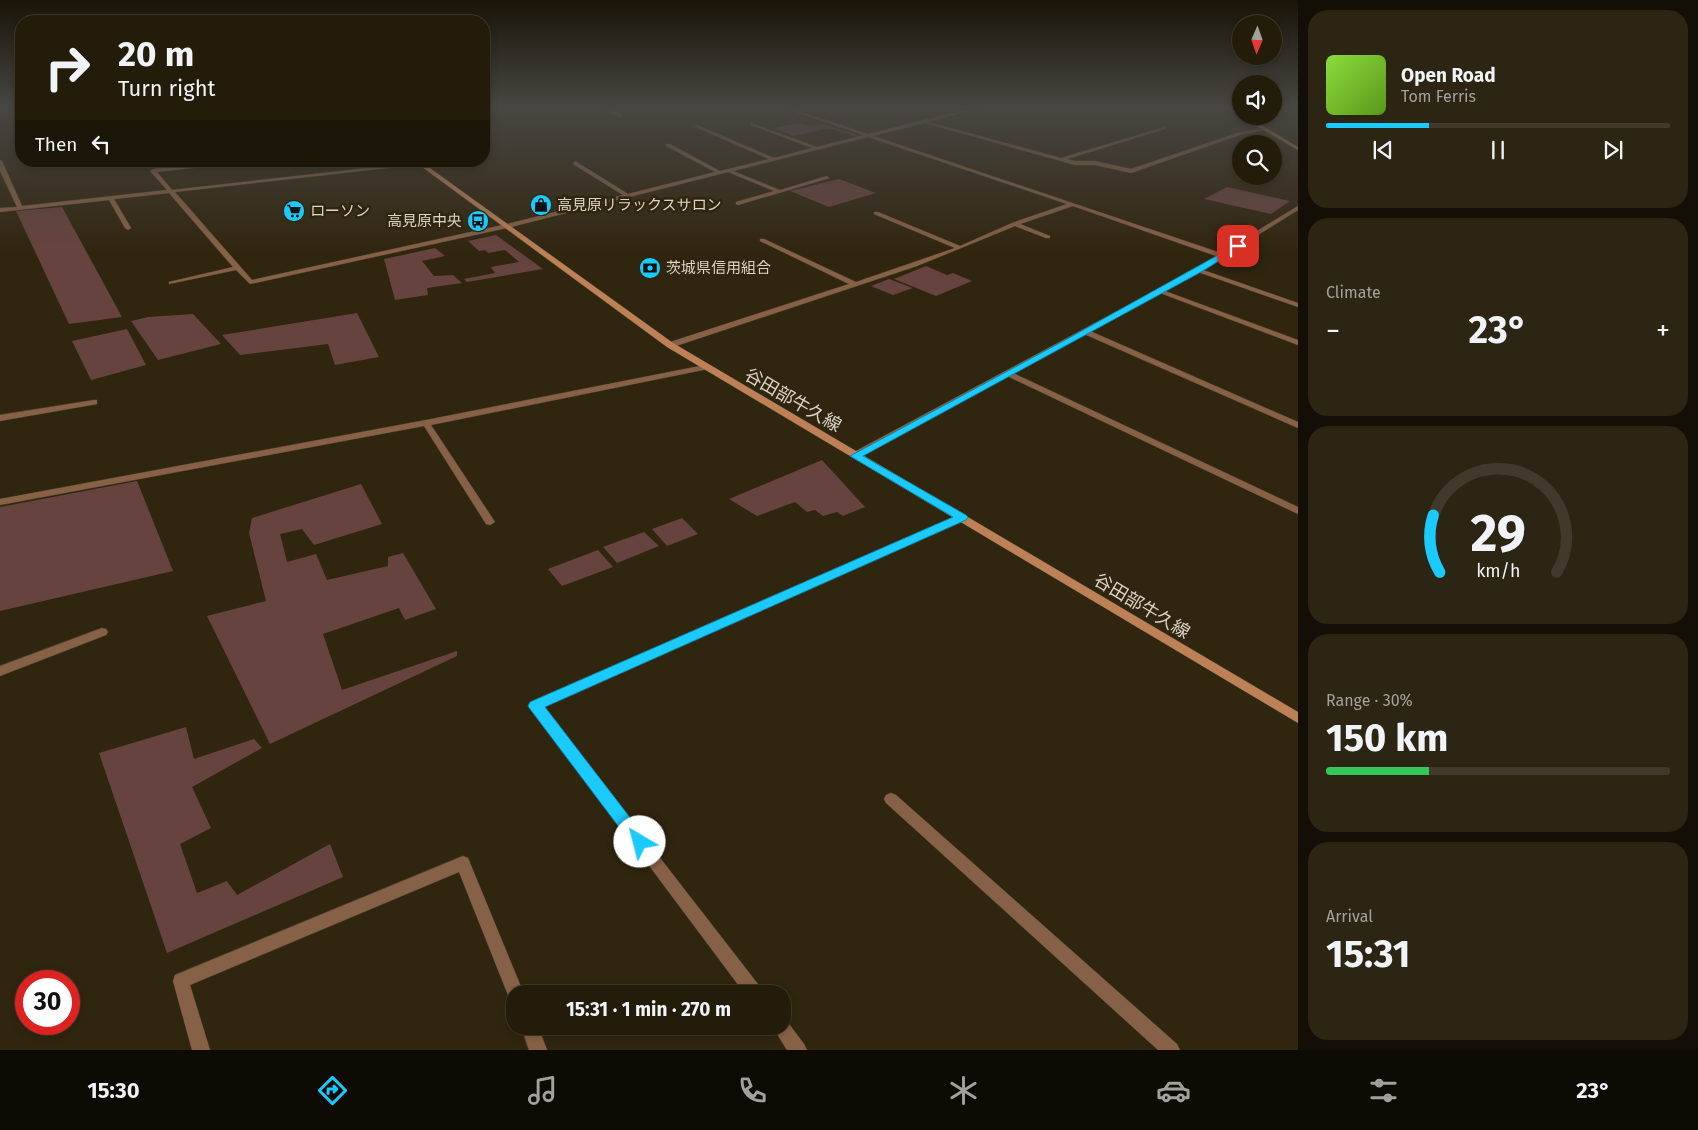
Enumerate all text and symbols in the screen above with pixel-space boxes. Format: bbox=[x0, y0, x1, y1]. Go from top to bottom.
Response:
north arrow bbox=[1232, 15, 1282, 65]
map controls bbox=[1232, 15, 1282, 185]
text: 20 m bbox=[118, 33, 194, 75]
icon: right bbox=[35, 35, 100, 100]
text: Open Road bbox=[1401, 64, 1496, 87]
text: Turn right bbox=[118, 75, 215, 102]
button: sound bbox=[1232, 75, 1282, 125]
text: Tom Ferris bbox=[1401, 87, 1476, 106]
icon: left bbox=[87, 130, 115, 158]
text: Then bbox=[35, 133, 77, 156]
button: search bbox=[1232, 135, 1282, 185]
icon: previous bbox=[1369, 136, 1397, 164]
icon: pause bbox=[1484, 136, 1512, 164]
icon: next bbox=[1599, 136, 1627, 164]
shop icon: 高見原リラックスサロン bbox=[529, 193, 553, 217]
place label: 高見原リラックスサロン bbox=[557, 196, 722, 214]
supermarket icon: ローソン bbox=[282, 199, 306, 223]
place label: ローソン bbox=[310, 202, 370, 220]
bus stop icon: 高見原中央 bbox=[466, 209, 490, 233]
place label: 高見原中央 bbox=[387, 212, 462, 230]
pin bbox=[1217, 225, 1259, 267]
icon: arrive bbox=[1224, 232, 1252, 260]
bank icon: 茨城県信用組合 bbox=[638, 256, 662, 280]
place label: 茨城県信用組合 bbox=[666, 259, 771, 277]
text: Climate bbox=[1326, 283, 1381, 302]
text: 23° bbox=[1469, 307, 1528, 353]
text: − bbox=[1326, 314, 1340, 347]
text: + bbox=[1656, 314, 1670, 347]
street label: 谷田部牛久線 bbox=[741, 363, 845, 437]
text: 29 bbox=[1470, 502, 1526, 565]
text: km/h bbox=[1476, 560, 1520, 582]
street label: 谷田部牛久線 bbox=[1090, 569, 1194, 643]
text: Range · 30% bbox=[1326, 691, 1413, 710]
text: 150 km bbox=[1326, 715, 1448, 761]
position arrow bbox=[613, 815, 665, 867]
text: Arrival bbox=[1326, 907, 1373, 926]
text: 15:31 bbox=[1326, 931, 1410, 977]
speed limit sign: 30 bbox=[15, 970, 80, 1035]
text: 15:31 · 1 min · 270 m bbox=[566, 998, 731, 1021]
icon: directions bbox=[315, 1073, 350, 1108]
icon: music bbox=[525, 1073, 560, 1108]
icon: phone bbox=[735, 1073, 770, 1108]
icon: climate bbox=[946, 1073, 981, 1108]
icon: car bbox=[1156, 1073, 1191, 1108]
icon: filters bbox=[1366, 1073, 1401, 1108]
text: 15:30 bbox=[88, 1077, 140, 1104]
text: 23° bbox=[1576, 1077, 1610, 1104]

